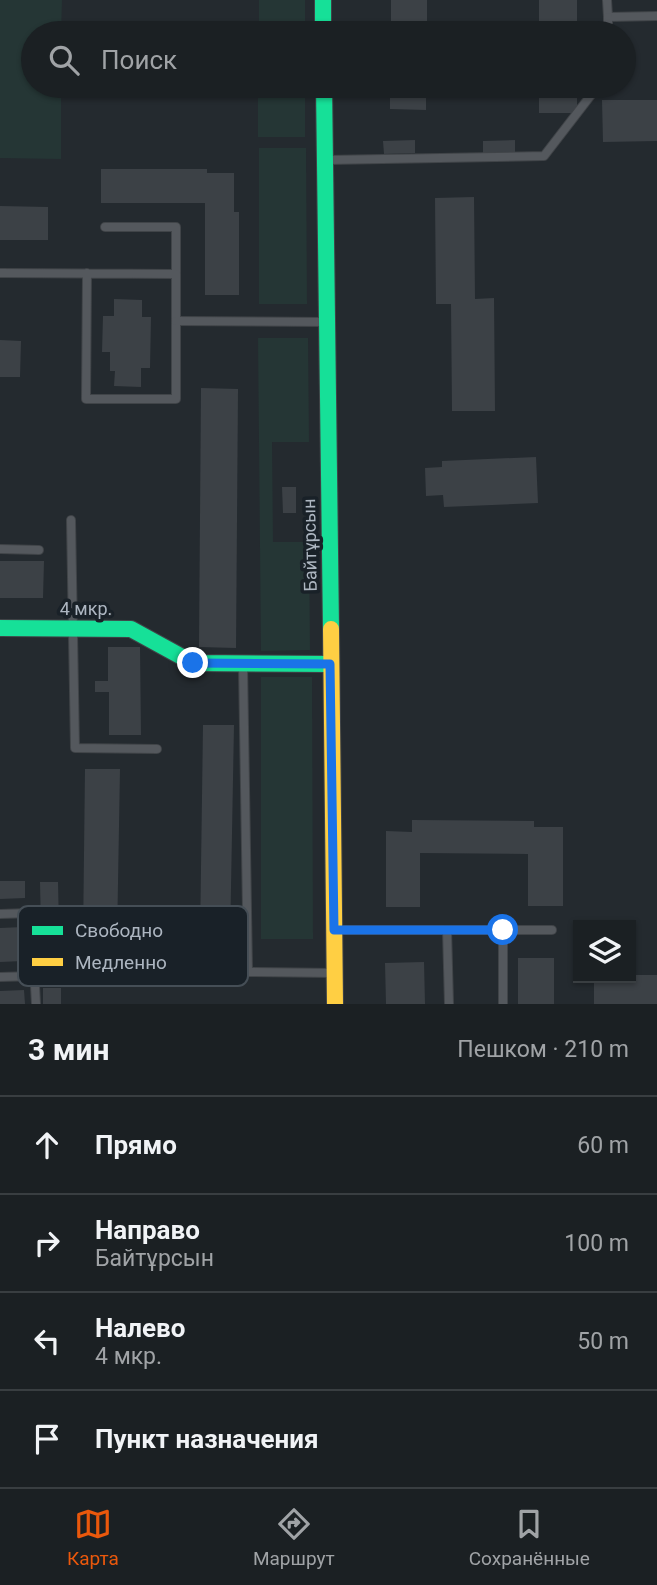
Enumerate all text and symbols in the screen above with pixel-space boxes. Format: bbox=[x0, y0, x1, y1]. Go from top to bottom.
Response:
search box bbox=[21, 21, 636, 98]
icon: search bbox=[45, 41, 83, 79]
text: Поиск bbox=[101, 45, 177, 75]
street label: Байтұрсын bbox=[298, 498, 321, 592]
street label: 4 мкр. bbox=[60, 598, 112, 619]
route end bbox=[177, 647, 208, 678]
legend bbox=[18, 906, 248, 986]
route start bbox=[487, 914, 518, 945]
text: Свободно bbox=[75, 919, 163, 942]
map controls bbox=[573, 920, 636, 983]
button: layers bbox=[573, 920, 636, 983]
text: Медленно bbox=[75, 951, 167, 974]
text: 3 мин bbox=[28, 1032, 109, 1067]
text: Пешком · 210 m bbox=[457, 1036, 629, 1063]
icon: ahead bbox=[28, 1126, 66, 1164]
text: Прямо bbox=[95, 1130, 177, 1160]
text: 60 m bbox=[577, 1132, 629, 1159]
text: Направо bbox=[95, 1215, 200, 1245]
icon: right bbox=[28, 1224, 66, 1262]
text: 100 m bbox=[564, 1230, 629, 1257]
text: Байтұрсын bbox=[95, 1245, 214, 1272]
text: Налево bbox=[95, 1313, 185, 1343]
icon: left bbox=[28, 1322, 66, 1360]
text: 50 m bbox=[577, 1328, 629, 1355]
text: 4 мкр. bbox=[95, 1343, 162, 1370]
icon: arrive bbox=[28, 1420, 66, 1458]
text: Пункт назначения bbox=[95, 1424, 319, 1454]
tab: Карта bbox=[67, 1505, 119, 1570]
tab: Маршрут bbox=[253, 1505, 335, 1570]
tab: Сохранённые bbox=[469, 1505, 590, 1570]

